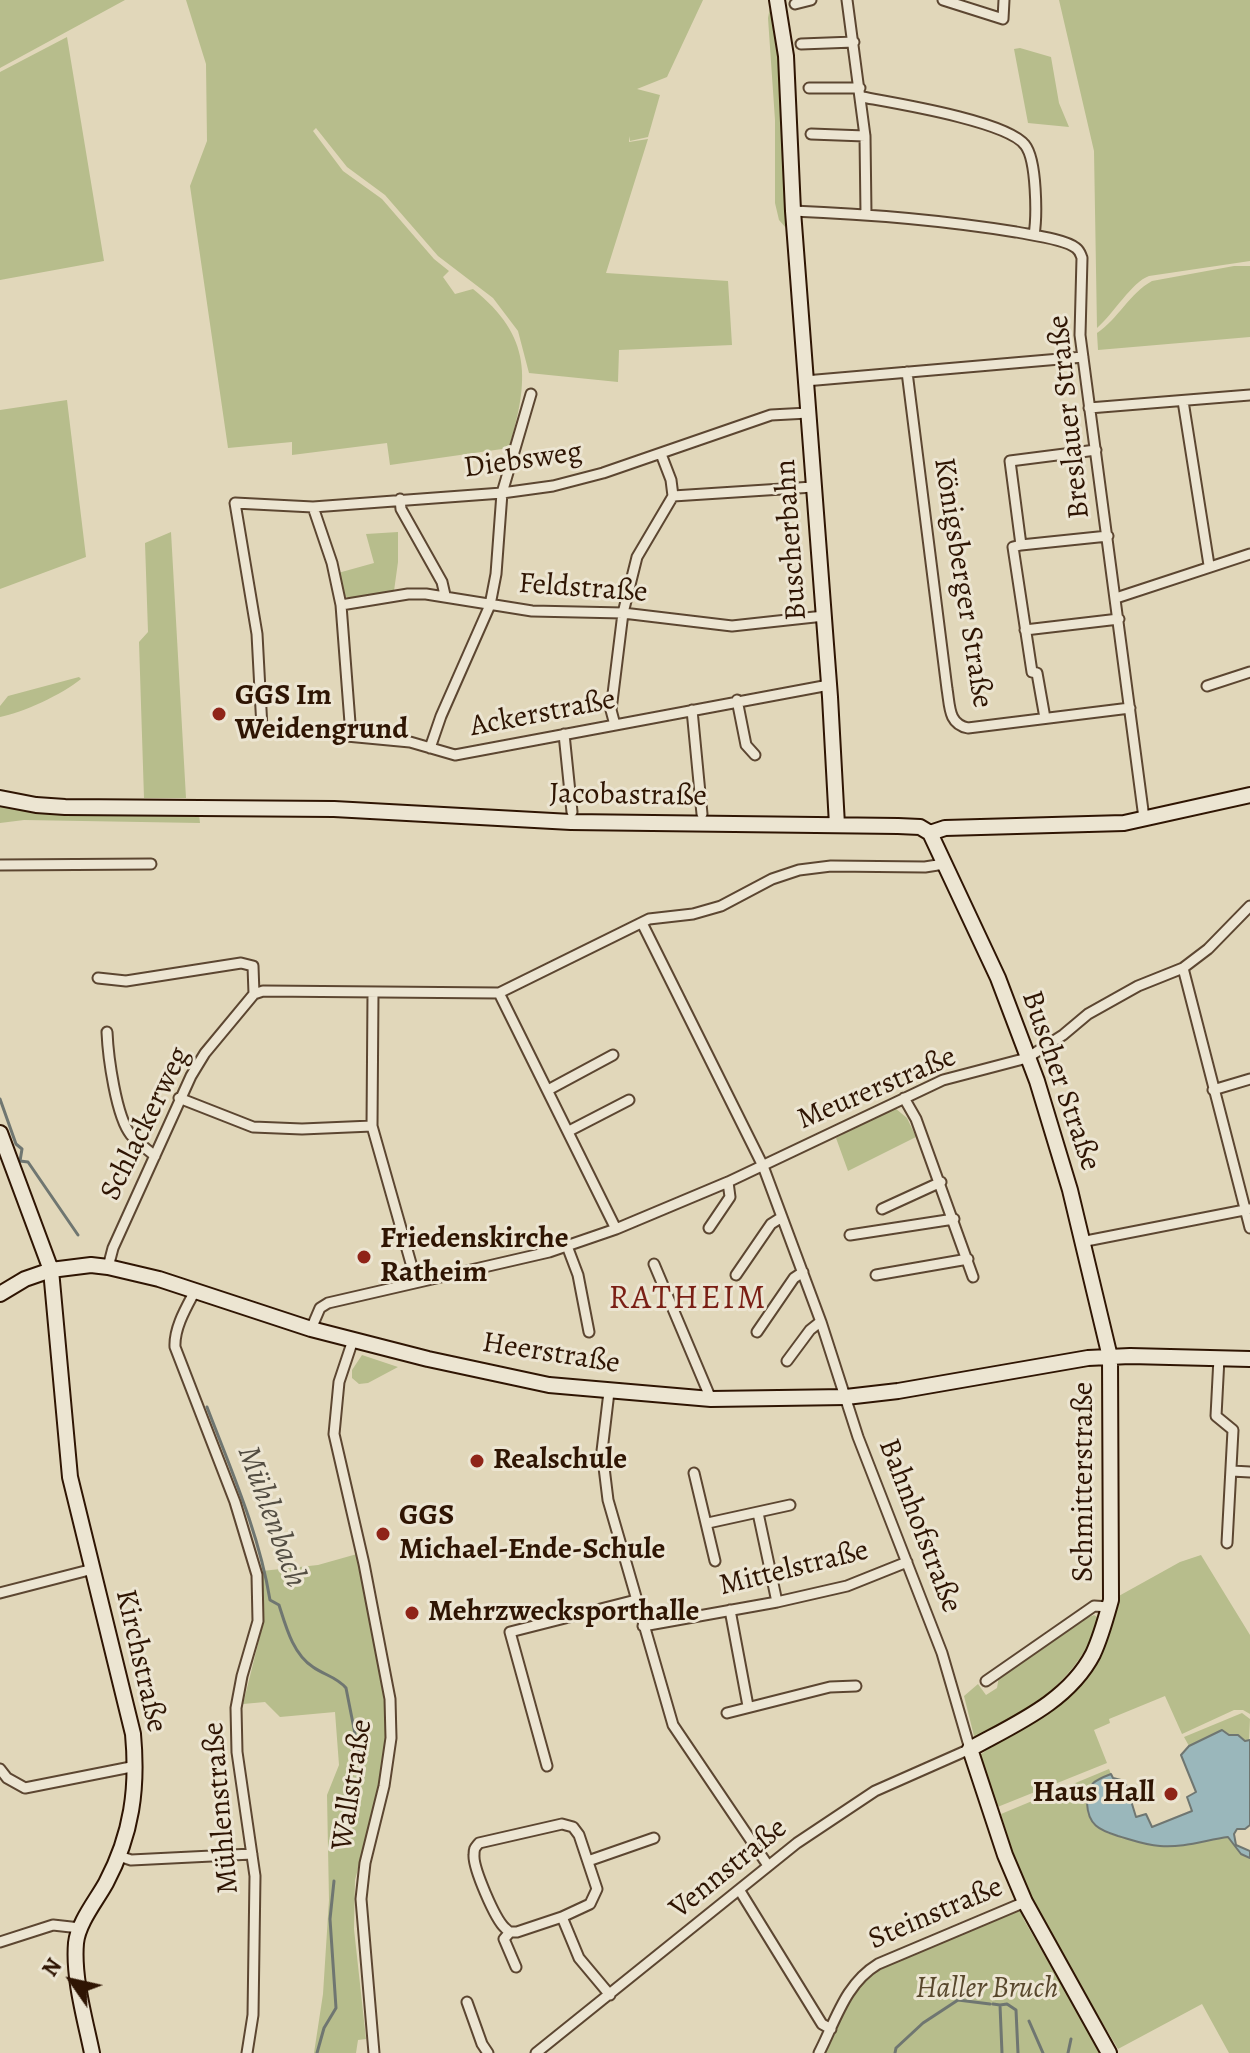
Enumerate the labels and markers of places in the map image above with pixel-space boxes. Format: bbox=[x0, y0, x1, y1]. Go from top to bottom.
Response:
place label: GGS Im Weidengrund bbox=[235, 679, 408, 750]
marker: GGS Im Weidengrund bbox=[210, 705, 228, 723]
place label: Friedenskirche Ratheim bbox=[380, 1222, 569, 1292]
marker: Friedenskirche Ratheim bbox=[355, 1248, 373, 1266]
place label: Realschule bbox=[493, 1443, 627, 1479]
marker: Realschule bbox=[468, 1452, 486, 1470]
place label: GGS Michael-Ende-Schule bbox=[399, 1499, 665, 1570]
marker: GGS Michael-Ende-Schule bbox=[374, 1525, 392, 1543]
place label: Mehrzwecksporthalle bbox=[428, 1595, 699, 1631]
marker: Mehrzwecksporthalle bbox=[403, 1604, 421, 1622]
place label: Haus Hall bbox=[1033, 1776, 1155, 1812]
marker: Haus Hall bbox=[1162, 1785, 1180, 1803]

